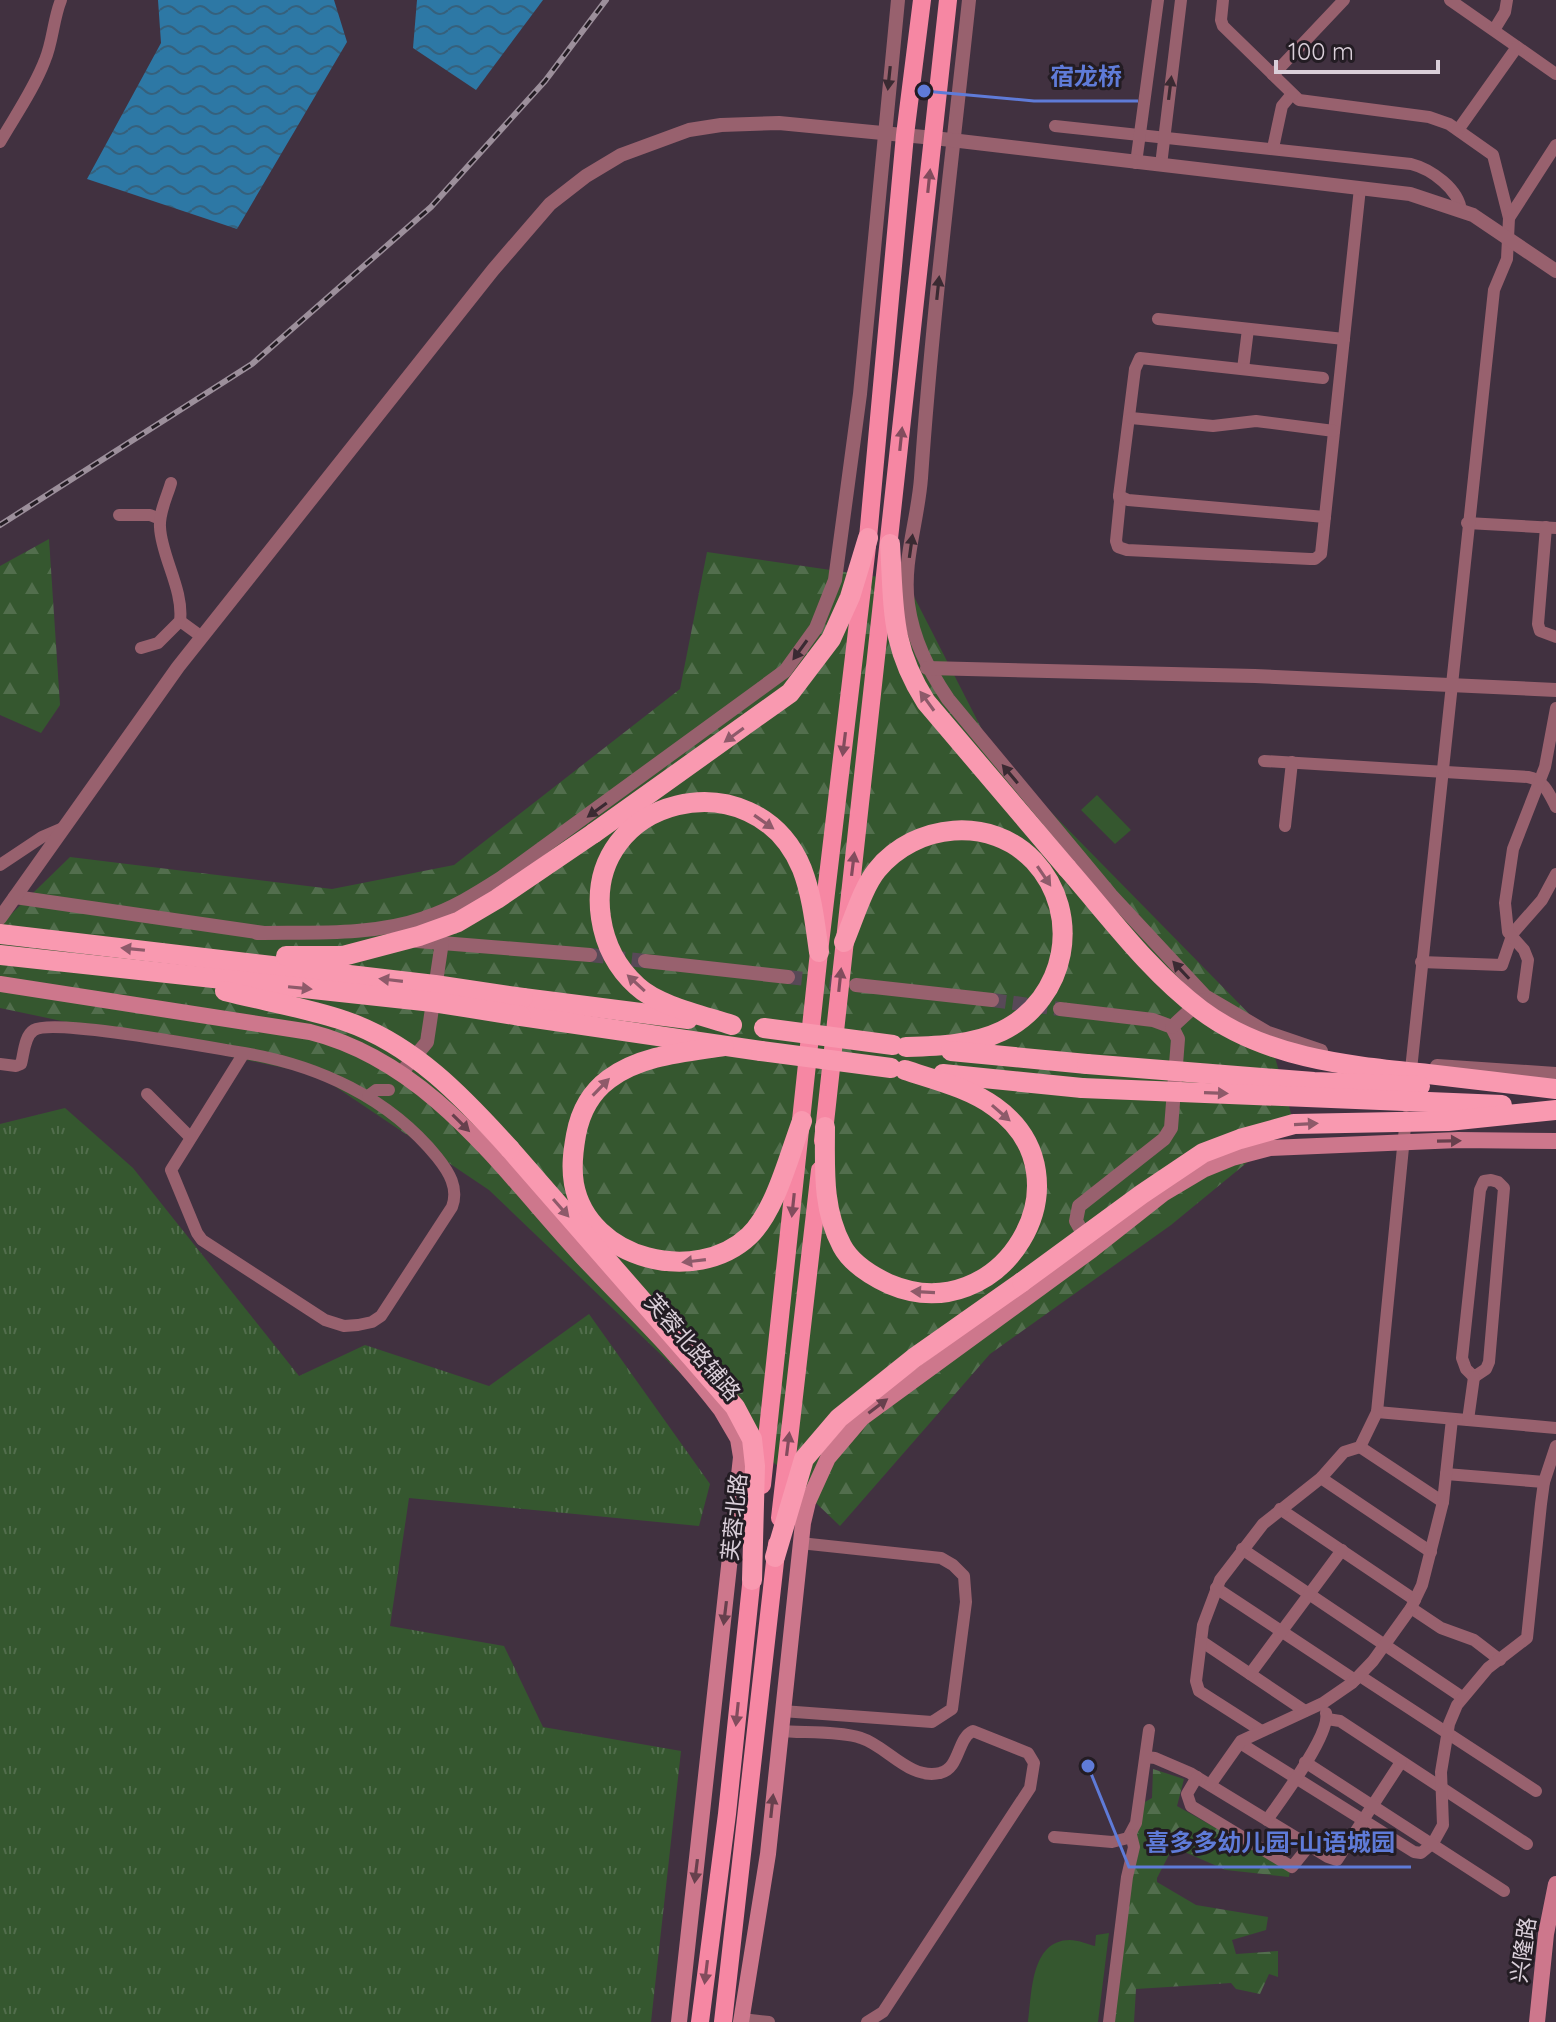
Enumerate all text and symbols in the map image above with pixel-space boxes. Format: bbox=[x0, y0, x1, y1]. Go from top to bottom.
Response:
scale bar bbox=[1276, 24, 1438, 74]
text: 100 m bbox=[1288, 36, 1354, 66]
callout: 宿龙桥 bbox=[1034, 53, 1138, 101]
text: 宿龙桥 bbox=[1050, 61, 1122, 91]
one-way arrow bbox=[882, 65, 895, 90]
one-way arrow bbox=[1164, 75, 1177, 100]
one-way arrow bbox=[923, 168, 936, 193]
one-way arrow bbox=[932, 275, 945, 300]
one-way arrow bbox=[895, 426, 908, 451]
one-way arrow bbox=[905, 533, 918, 558]
one-way arrow bbox=[793, 639, 809, 660]
one-way arrow bbox=[919, 691, 935, 711]
one-way arrow bbox=[723, 727, 744, 742]
one-way arrow bbox=[837, 732, 850, 757]
one-way arrow bbox=[1002, 764, 1019, 784]
one-way arrow bbox=[586, 801, 607, 817]
one-way arrow bbox=[753, 814, 774, 829]
one-way arrow bbox=[846, 851, 859, 876]
one-way arrow bbox=[1036, 865, 1051, 886]
one-way arrow bbox=[120, 942, 145, 955]
one-way arrow bbox=[1172, 960, 1190, 979]
one-way arrow bbox=[834, 967, 847, 992]
one-way arrow bbox=[378, 973, 403, 986]
one-way arrow bbox=[626, 974, 646, 992]
one-way arrow bbox=[288, 982, 313, 995]
one-way arrow bbox=[591, 1078, 609, 1097]
one-way arrow bbox=[1204, 1087, 1229, 1100]
one-way arrow bbox=[991, 1104, 1011, 1121]
one-way arrow bbox=[451, 1113, 470, 1132]
one-way arrow bbox=[1294, 1117, 1319, 1130]
one-way arrow bbox=[1437, 1134, 1462, 1147]
one-way arrow bbox=[786, 1193, 799, 1218]
one-way arrow bbox=[552, 1197, 569, 1217]
one-way arrow bbox=[681, 1255, 706, 1268]
one-way arrow bbox=[910, 1285, 935, 1298]
street label: 芙蓉北路辅路 bbox=[639, 1288, 747, 1406]
one-way arrow bbox=[868, 1398, 888, 1414]
one-way arrow bbox=[782, 1431, 795, 1456]
street label: 芙蓉北路 bbox=[715, 1472, 753, 1562]
one-way arrow bbox=[719, 1601, 732, 1626]
one-way arrow bbox=[731, 1702, 744, 1727]
one-way arrow bbox=[766, 1793, 779, 1818]
callout: 喜多多幼儿园-山语城园 bbox=[1129, 1819, 1411, 1867]
text: 喜多多幼儿园-山语城园 bbox=[1145, 1827, 1395, 1857]
one-way arrow bbox=[689, 1859, 702, 1884]
street label: 兴隆路 bbox=[1505, 1915, 1541, 1985]
one-way arrow bbox=[699, 1960, 712, 1985]

